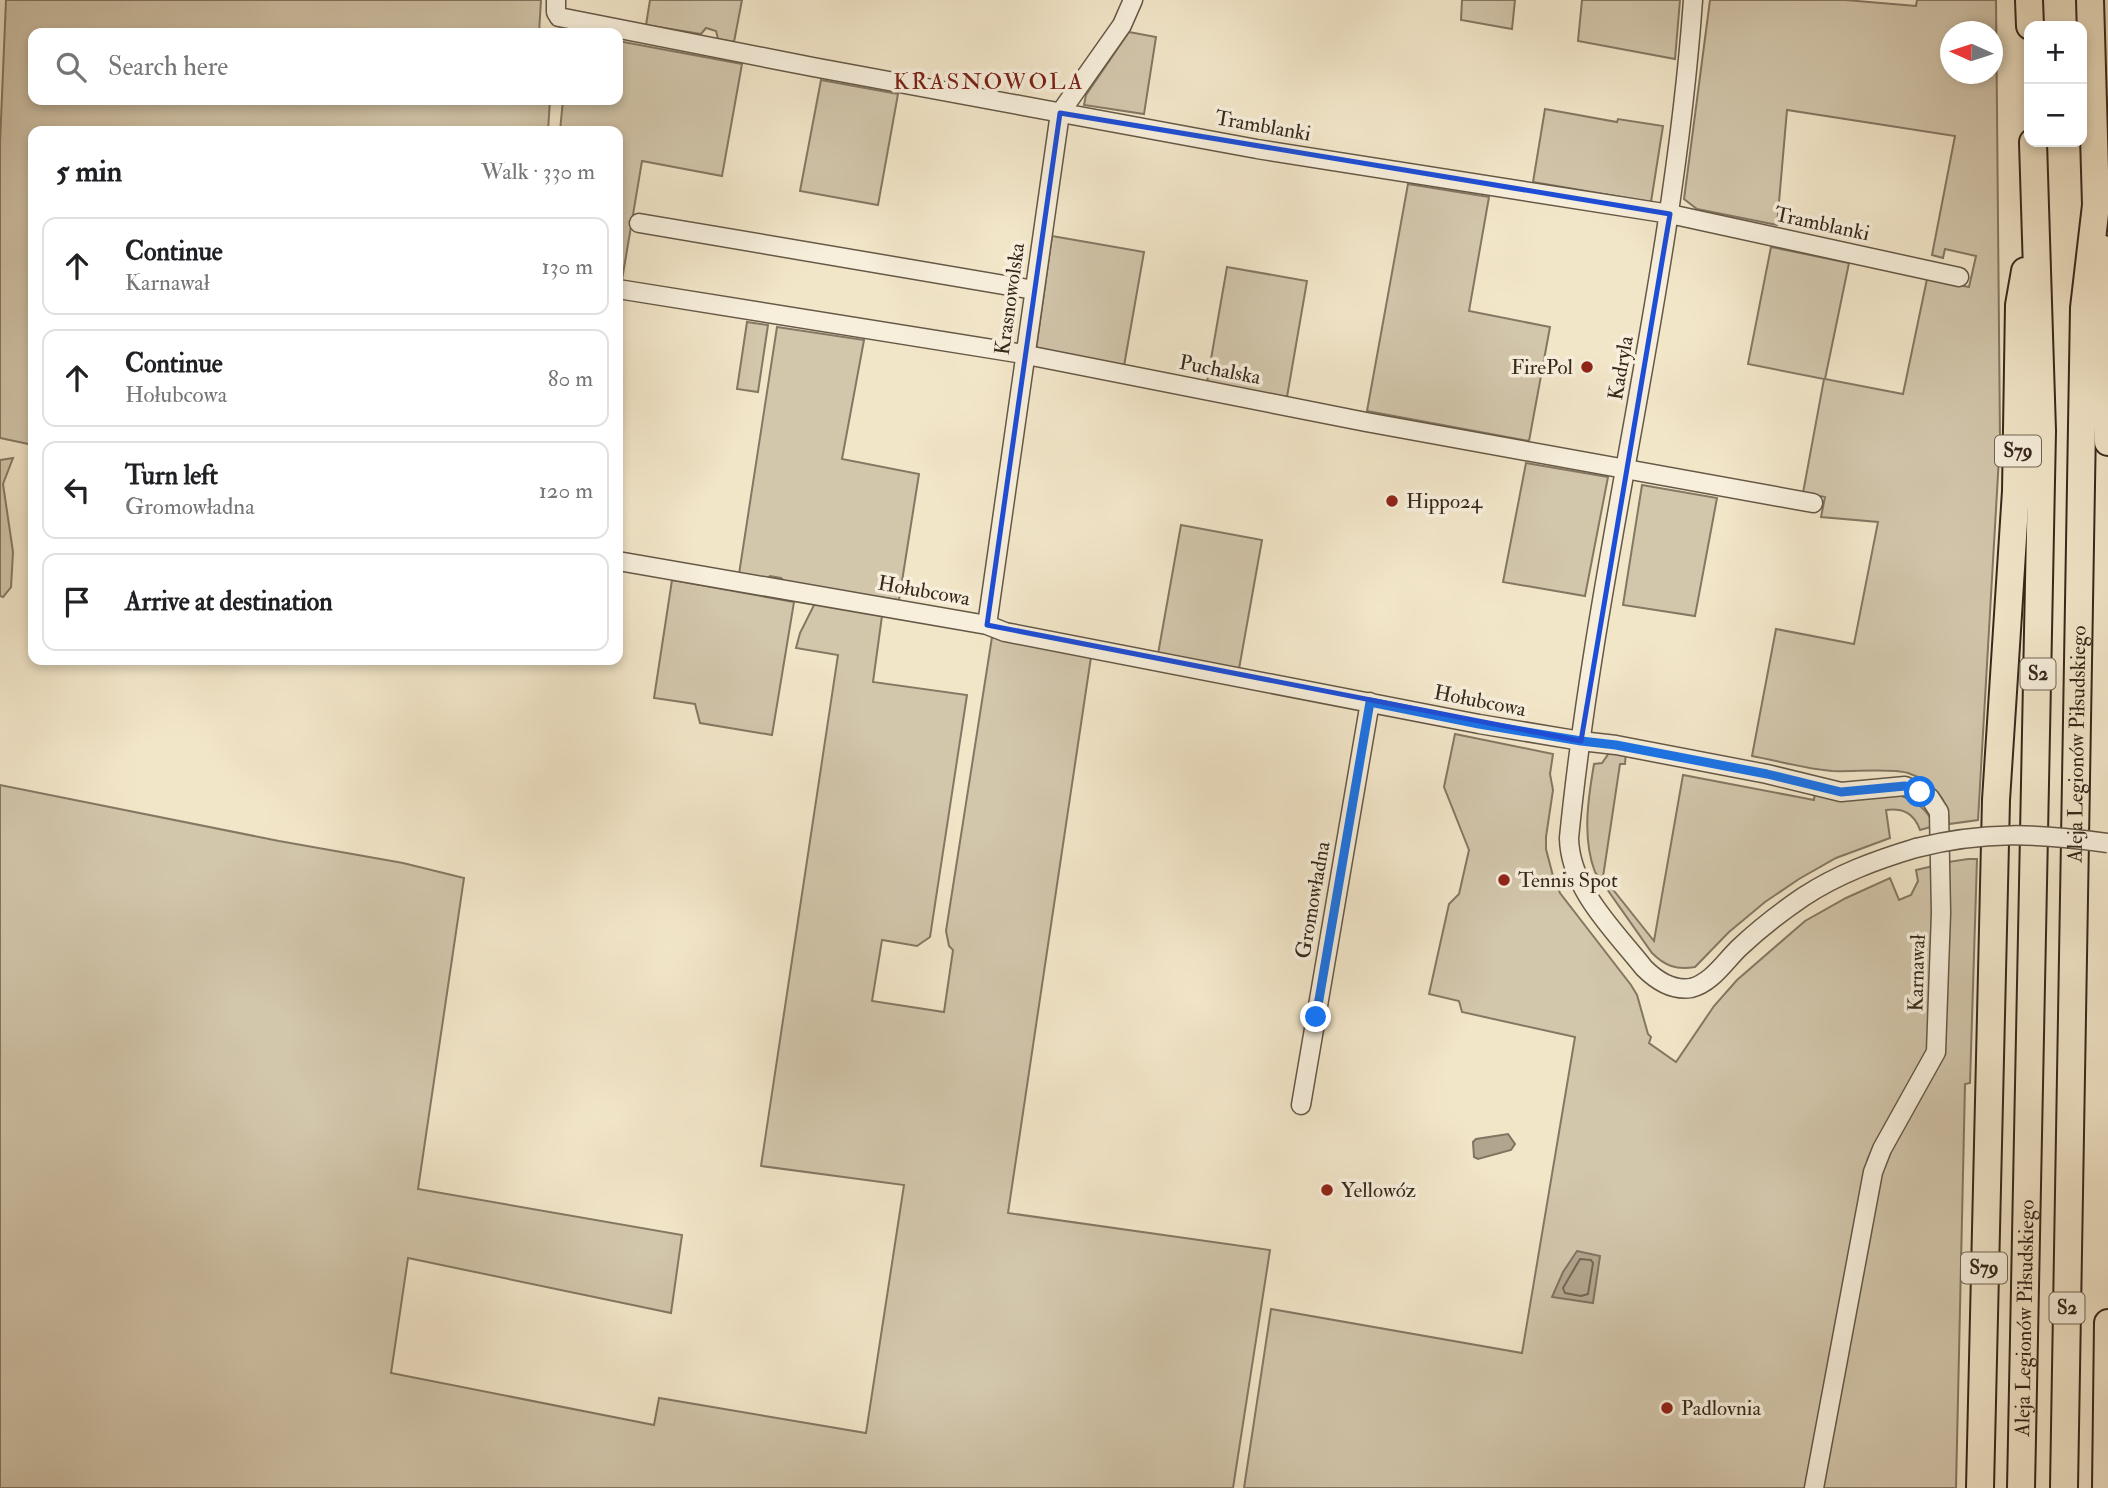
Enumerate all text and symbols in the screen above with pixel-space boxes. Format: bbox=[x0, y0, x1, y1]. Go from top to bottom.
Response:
north arrow bbox=[1940, 21, 2003, 84]
map controls bbox=[2024, 21, 2087, 147]
button: + bbox=[2024, 21, 2087, 84]
search box bbox=[28, 28, 623, 105]
icon: search bbox=[52, 48, 90, 86]
text: Search here bbox=[108, 51, 228, 83]
district label: KRASNOWOLA bbox=[893, 67, 1085, 96]
button: − bbox=[2024, 84, 2087, 147]
street label: Tramblanki bbox=[1213, 104, 1313, 148]
text: 5 min bbox=[56, 153, 122, 190]
text: Walk · 330 m bbox=[481, 157, 595, 186]
street label: Tramblanki bbox=[1772, 201, 1872, 247]
text: Continue bbox=[125, 236, 223, 268]
street label: Krasnowolska bbox=[989, 241, 1031, 357]
icon: ahead bbox=[58, 247, 96, 285]
text: 130 m bbox=[541, 252, 593, 281]
text: Karnawał bbox=[125, 268, 210, 297]
street label: Kadryla bbox=[1602, 333, 1640, 402]
text: Continue bbox=[125, 348, 223, 380]
street label: Puchalska bbox=[1177, 349, 1263, 391]
place label: FirePol bbox=[1511, 354, 1574, 381]
icon: ahead bbox=[58, 359, 96, 397]
marker: FirePol bbox=[1579, 359, 1595, 375]
text: 80 m bbox=[548, 364, 593, 393]
text: Hołubcowa bbox=[125, 380, 227, 409]
road number: S79 bbox=[1995, 436, 2041, 466]
text: Turn left bbox=[125, 460, 218, 492]
icon: left bbox=[58, 471, 96, 509]
text: 120 m bbox=[539, 476, 593, 505]
place label: Hippo24 bbox=[1406, 488, 1484, 515]
text: Gromowładna bbox=[125, 492, 255, 521]
marker: Hippo24 bbox=[1384, 493, 1400, 509]
street label: Hołubcowa bbox=[876, 570, 973, 612]
icon: arrive bbox=[58, 583, 96, 621]
text: Arrive at destination bbox=[125, 586, 333, 618]
street label: Aleja Legionów Piłsudskiego bbox=[2061, 625, 2092, 864]
road number: S2 bbox=[2021, 659, 2056, 690]
street label: Hołubcowa bbox=[1432, 679, 1529, 723]
route start bbox=[1904, 776, 1935, 807]
street label: Gromowładna bbox=[1289, 839, 1337, 961]
place label: Tennis Spot bbox=[1518, 867, 1618, 894]
marker: Tennis Spot bbox=[1496, 872, 1512, 888]
street label: Karnawał bbox=[1902, 933, 1932, 1012]
route end bbox=[1300, 1001, 1331, 1032]
place label: Yellowóz bbox=[1341, 1177, 1416, 1204]
marker: Yellowóz bbox=[1319, 1182, 1335, 1198]
street label: Aleja Legionów Piłsudskiego bbox=[2009, 1199, 2040, 1438]
road number: S79 bbox=[1961, 1252, 2007, 1284]
road number: S2 bbox=[2050, 1292, 2084, 1324]
place label: Padlovnia bbox=[1681, 1395, 1761, 1422]
marker: Padlovnia bbox=[1659, 1400, 1675, 1416]

